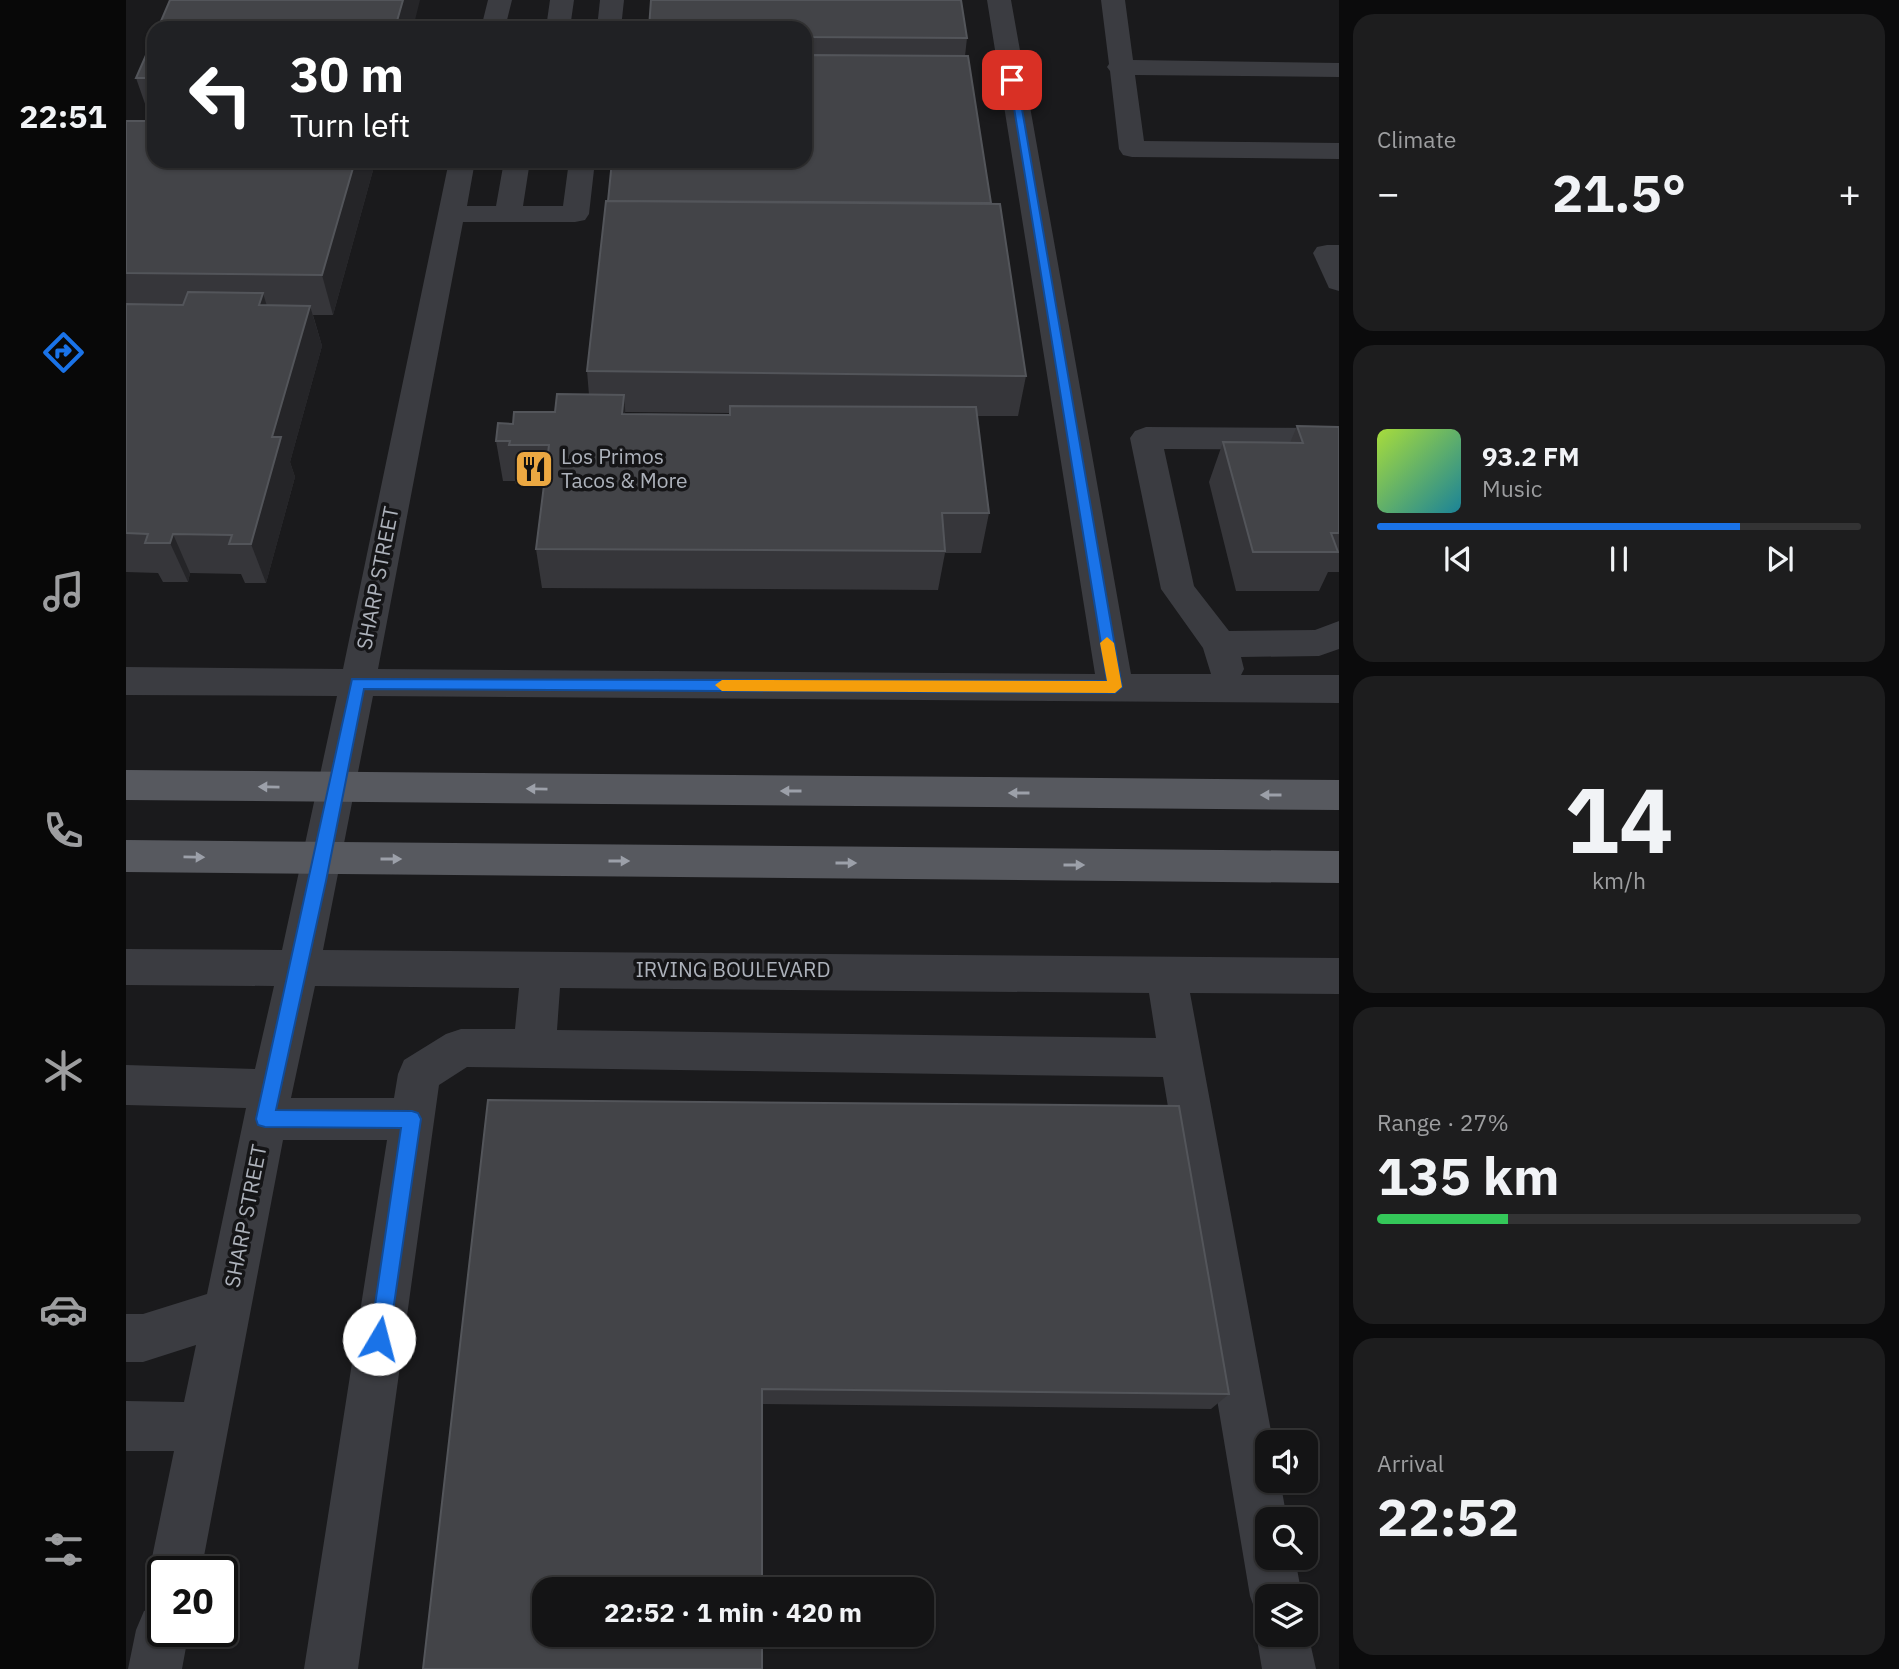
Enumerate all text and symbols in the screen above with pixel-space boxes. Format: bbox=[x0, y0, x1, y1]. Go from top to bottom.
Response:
text: 30 m bbox=[290, 42, 404, 105]
icon: left bbox=[175, 49, 266, 140]
pin bbox=[982, 50, 1042, 110]
icon: arrive bbox=[993, 61, 1031, 99]
text: 22:51 bbox=[19, 95, 107, 137]
text: Turn left bbox=[290, 104, 410, 146]
text: Climate bbox=[1377, 124, 1456, 154]
text: 21.5° bbox=[1552, 159, 1686, 226]
text: − bbox=[1377, 168, 1400, 217]
text: + bbox=[1838, 168, 1861, 217]
icon: directions bbox=[39, 328, 88, 377]
text: 93.2 FM bbox=[1482, 439, 1580, 473]
place label: Los Primos Tacos & More bbox=[561, 442, 688, 494]
restaurant icon: Los Primos Tacos & More bbox=[513, 448, 555, 490]
text: Music bbox=[1482, 473, 1542, 503]
street label: SHARP STREET bbox=[349, 504, 405, 652]
icon: previous bbox=[1439, 540, 1477, 578]
icon: pause bbox=[1600, 540, 1638, 578]
icon: next bbox=[1761, 540, 1799, 578]
icon: music bbox=[39, 567, 88, 616]
text: 14 bbox=[1564, 760, 1674, 878]
one-way arrow bbox=[258, 781, 280, 792]
one-way arrow bbox=[525, 783, 547, 795]
one-way arrow bbox=[780, 785, 802, 797]
one-way arrow bbox=[1008, 787, 1030, 799]
one-way arrow bbox=[1260, 789, 1282, 801]
icon: phone bbox=[39, 806, 88, 855]
one-way arrow bbox=[183, 851, 205, 863]
one-way arrow bbox=[380, 853, 402, 865]
one-way arrow bbox=[608, 855, 630, 867]
one-way arrow bbox=[835, 857, 857, 869]
one-way arrow bbox=[1063, 859, 1085, 871]
text: km/h bbox=[1592, 865, 1646, 895]
street label: IRVING BOULEVARD bbox=[635, 955, 831, 983]
icon: climate bbox=[39, 1046, 88, 1095]
text: Range · 27% bbox=[1377, 1107, 1509, 1137]
street label: SHARP STREET bbox=[217, 1142, 273, 1290]
text: 135 km bbox=[1377, 1142, 1559, 1209]
icon: car bbox=[39, 1285, 88, 1334]
position arrow bbox=[342, 1302, 416, 1376]
map controls bbox=[1255, 1430, 1318, 1647]
button: sound bbox=[1255, 1430, 1318, 1493]
text: Arrival bbox=[1377, 1448, 1444, 1478]
text: 22:52 bbox=[1377, 1483, 1519, 1550]
button: search bbox=[1255, 1507, 1318, 1570]
icon: filters bbox=[39, 1525, 88, 1574]
speed limit sign: 20 bbox=[147, 1556, 238, 1647]
button: layers bbox=[1255, 1584, 1318, 1647]
text: 22:52 · 1 min · 420 m bbox=[604, 1595, 862, 1629]

